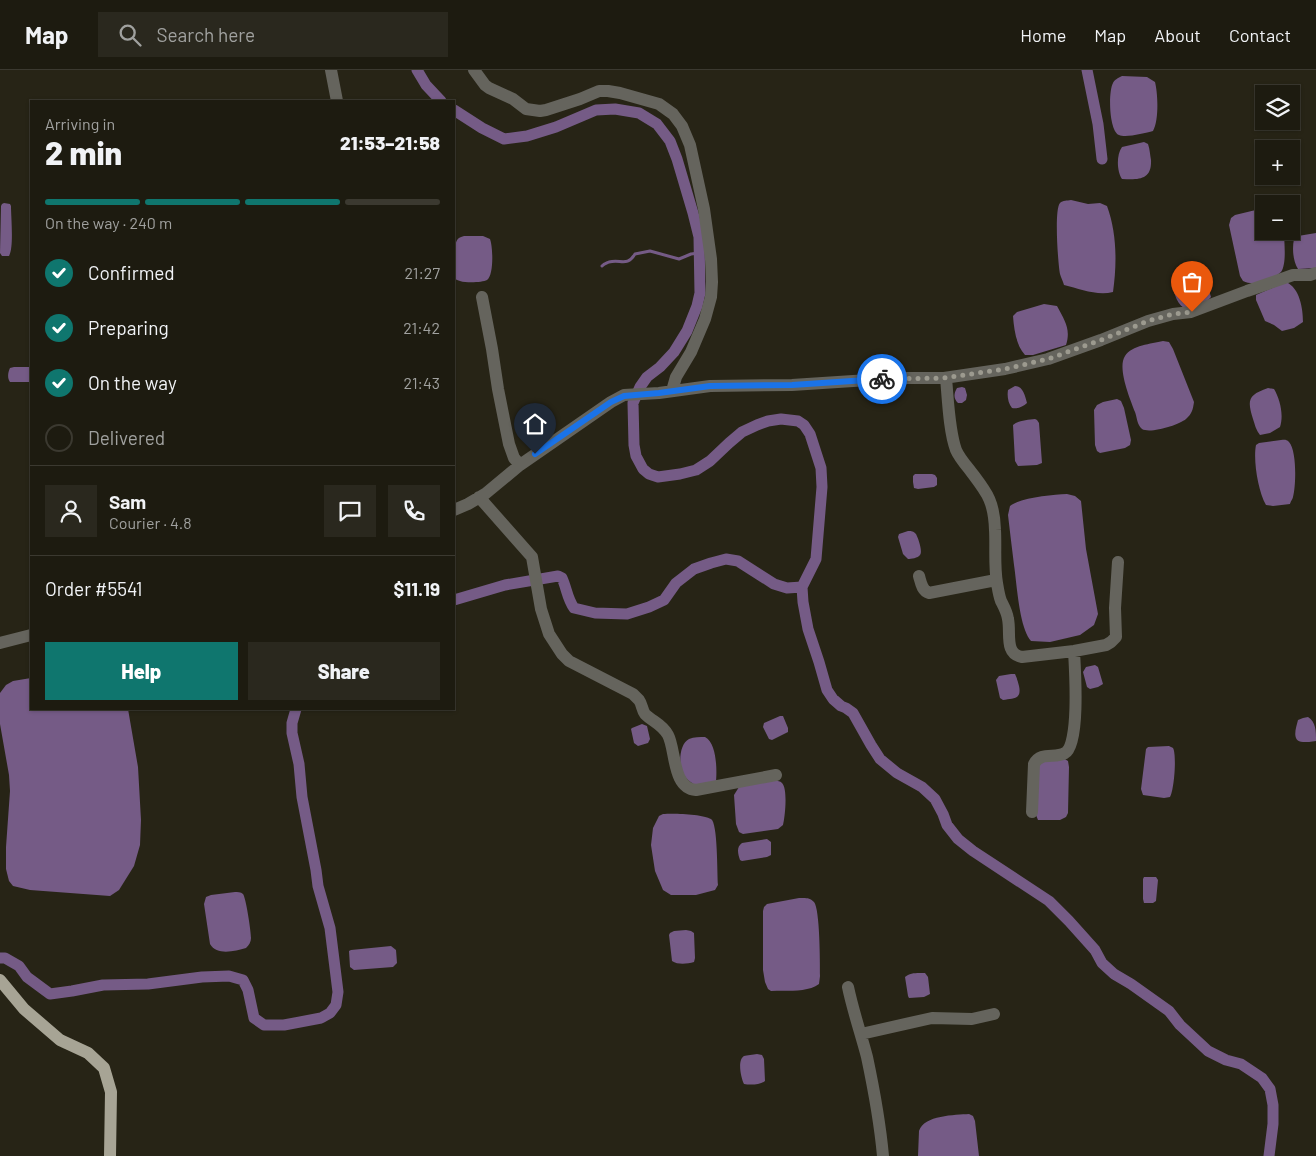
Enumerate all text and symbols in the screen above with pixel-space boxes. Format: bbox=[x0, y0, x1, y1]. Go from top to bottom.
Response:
search box bbox=[98, 12, 448, 57]
text: Map bbox=[25, 20, 68, 49]
icon: search bbox=[116, 21, 144, 49]
text: Search here bbox=[156, 23, 255, 46]
text: Home bbox=[1020, 24, 1066, 46]
text: Map bbox=[1094, 24, 1126, 46]
text: About bbox=[1154, 24, 1201, 46]
text: Contact bbox=[1229, 24, 1291, 46]
map controls bbox=[1255, 85, 1300, 240]
button: layers bbox=[1255, 85, 1300, 130]
text: Arriving in bbox=[45, 114, 115, 133]
text: 21:53–21:58 bbox=[340, 131, 440, 154]
text: 2 min bbox=[45, 133, 122, 171]
button: + bbox=[1255, 140, 1300, 185]
button: − bbox=[1255, 195, 1300, 240]
text: On the way · 240 m bbox=[45, 213, 172, 232]
icon: check bbox=[45, 259, 73, 287]
text: Confirmed bbox=[88, 261, 175, 284]
pin bbox=[1171, 261, 1213, 312]
text: 21:27 bbox=[404, 263, 440, 282]
icon: bag bbox=[1178, 268, 1206, 296]
icon: check bbox=[45, 314, 73, 342]
text: Preparing bbox=[88, 316, 169, 339]
text: 21:42 bbox=[403, 318, 440, 337]
courier bbox=[857, 354, 907, 404]
icon: bike bbox=[868, 365, 896, 393]
icon: check bbox=[45, 369, 73, 397]
text: On the way bbox=[88, 371, 177, 394]
text: 21:43 bbox=[404, 373, 440, 392]
pin bbox=[514, 403, 556, 454]
icon: home bbox=[521, 410, 549, 438]
text: Delivered bbox=[88, 426, 165, 449]
button: person bbox=[45, 485, 97, 537]
button: chat bbox=[324, 485, 376, 537]
button: phone bbox=[388, 485, 440, 537]
text: Sam bbox=[109, 490, 146, 513]
text: Courier · 4.8 bbox=[109, 513, 192, 532]
text: Order #5541 bbox=[45, 577, 142, 600]
text: $11.19 bbox=[394, 577, 440, 600]
button: Help bbox=[45, 642, 238, 700]
button: Share bbox=[248, 642, 440, 700]

